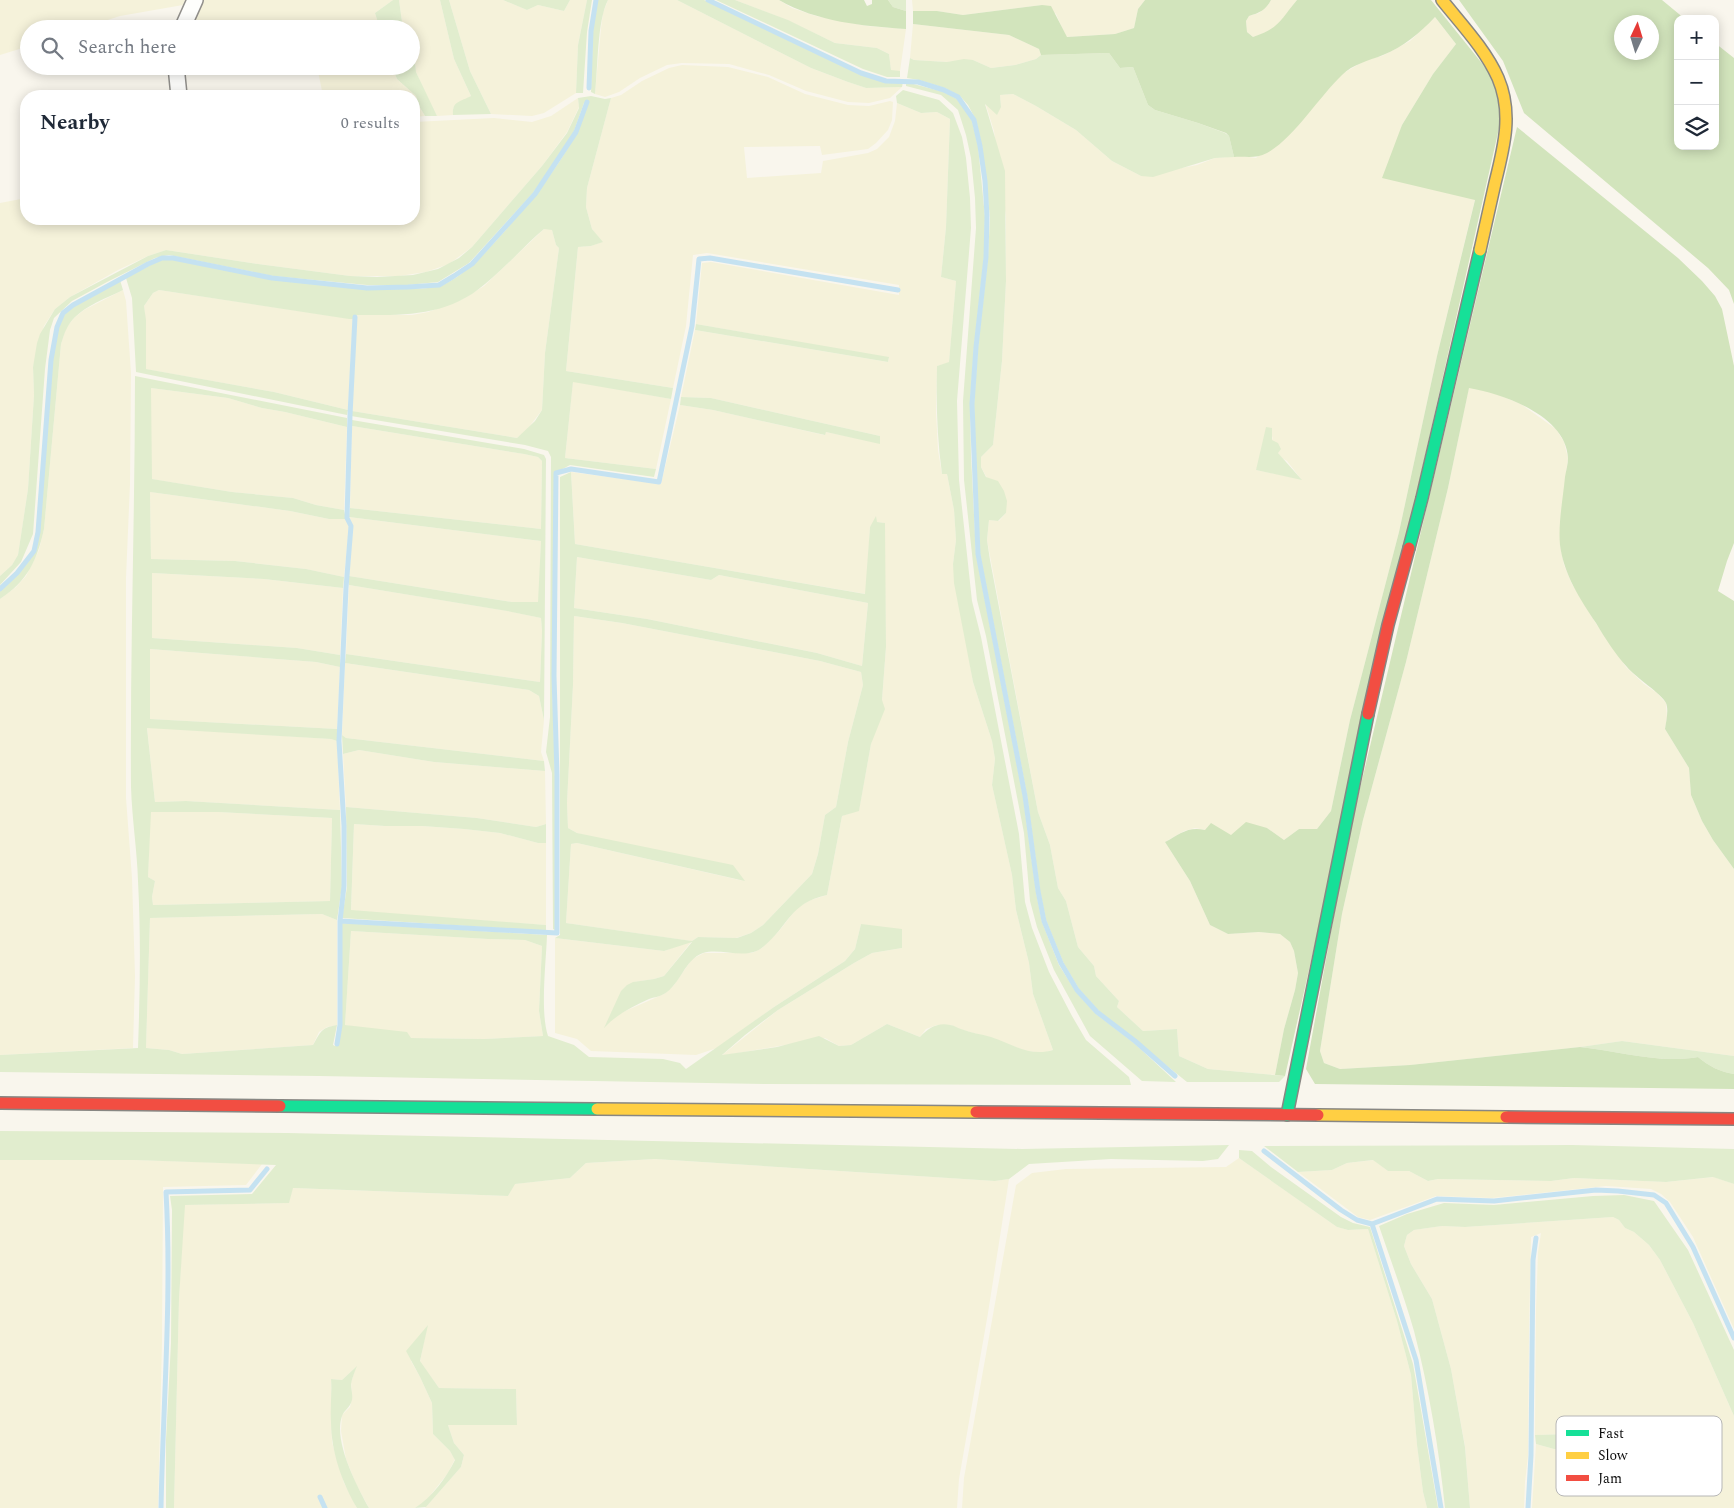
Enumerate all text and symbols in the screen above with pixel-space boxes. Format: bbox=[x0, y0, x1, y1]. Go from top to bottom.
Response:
north arrow bbox=[1614, 15, 1659, 60]
map controls bbox=[1674, 15, 1719, 150]
button: + bbox=[1674, 15, 1719, 60]
search box bbox=[20, 20, 420, 75]
text: Search here bbox=[78, 33, 177, 62]
icon: search bbox=[38, 34, 66, 62]
button: − bbox=[1674, 60, 1719, 105]
button: layers bbox=[1674, 105, 1719, 150]
text: Nearby bbox=[40, 107, 110, 139]
text: 0 results bbox=[341, 111, 400, 135]
legend bbox=[1556, 1416, 1722, 1496]
text: Fast bbox=[1598, 1423, 1624, 1444]
text: Slow bbox=[1598, 1445, 1628, 1466]
text: Jam bbox=[1598, 1468, 1622, 1489]

